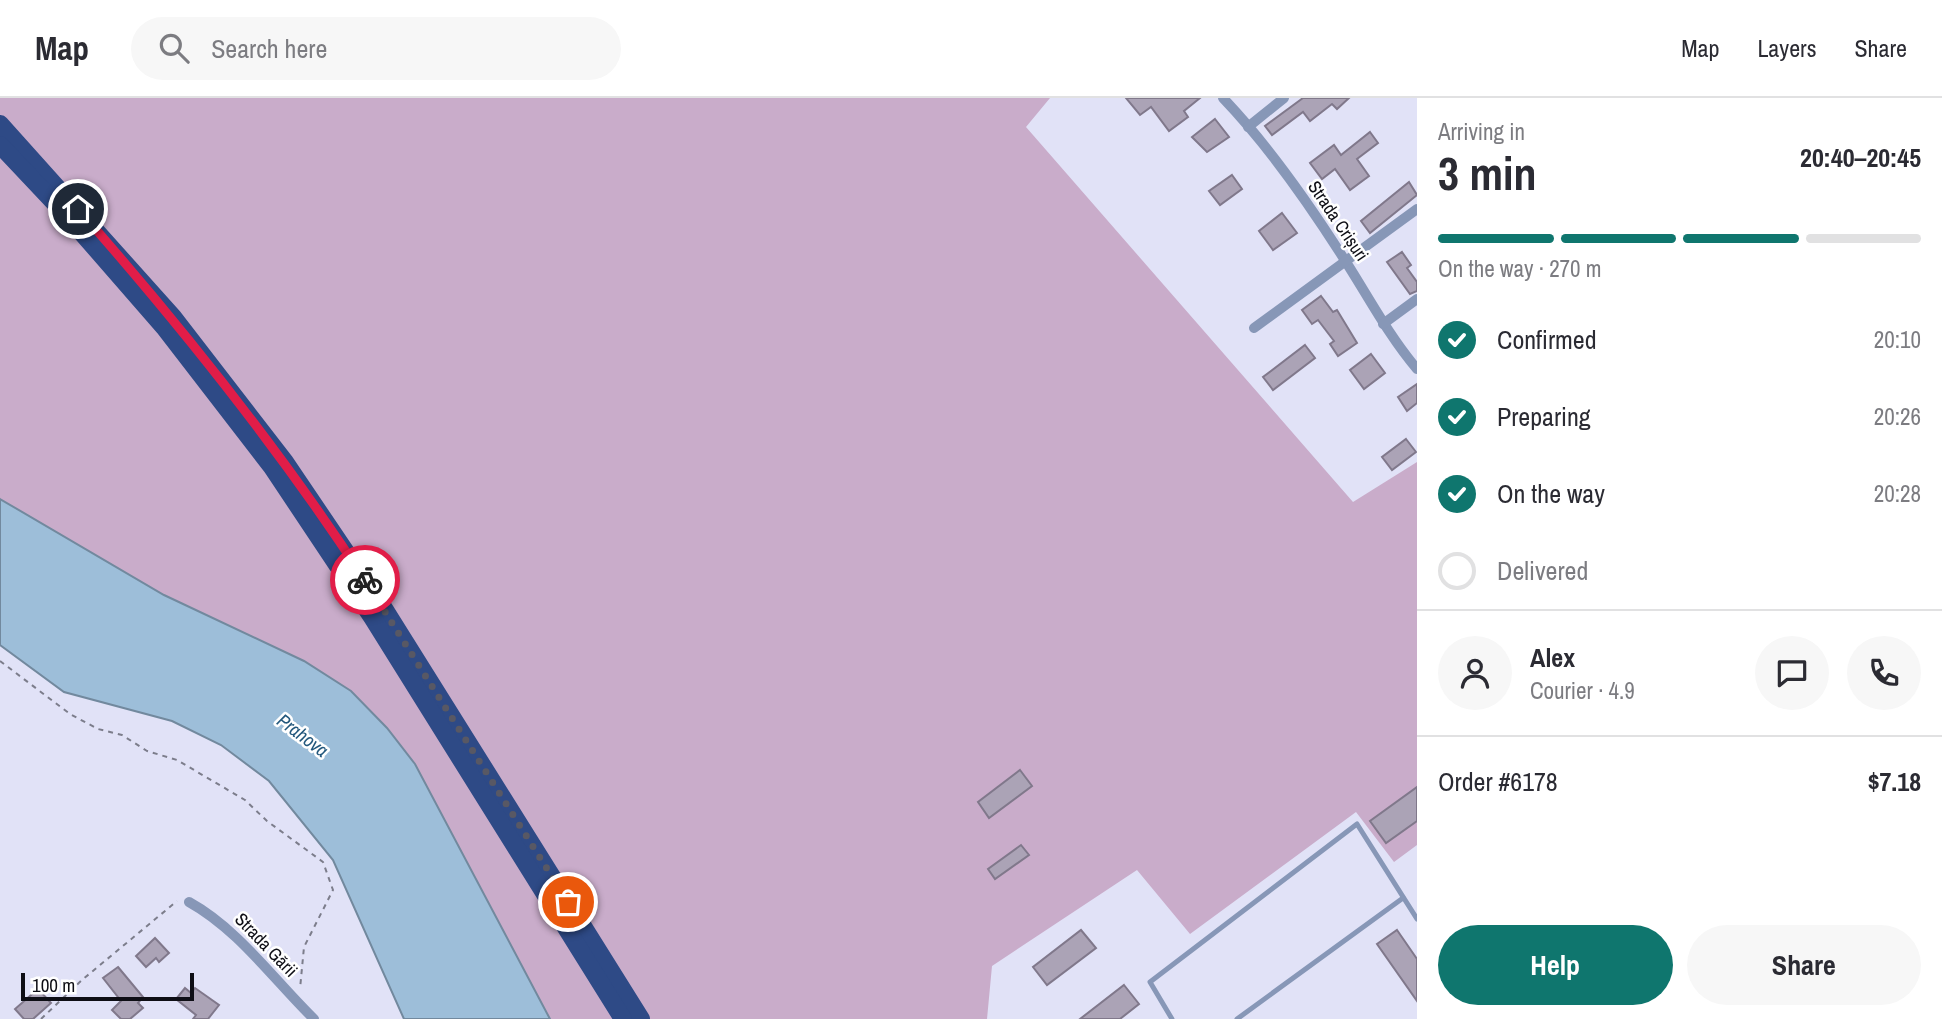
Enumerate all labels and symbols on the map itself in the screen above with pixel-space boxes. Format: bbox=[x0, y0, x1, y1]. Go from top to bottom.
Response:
street label: Strada Crișuri bbox=[1302, 176, 1374, 266]
pin bbox=[48, 179, 108, 239]
courier bbox=[330, 545, 400, 615]
water label: Prahova bbox=[272, 707, 334, 763]
pin bbox=[538, 872, 598, 932]
street label: Strada Gării bbox=[229, 907, 303, 982]
scale bar bbox=[21, 970, 194, 1002]

